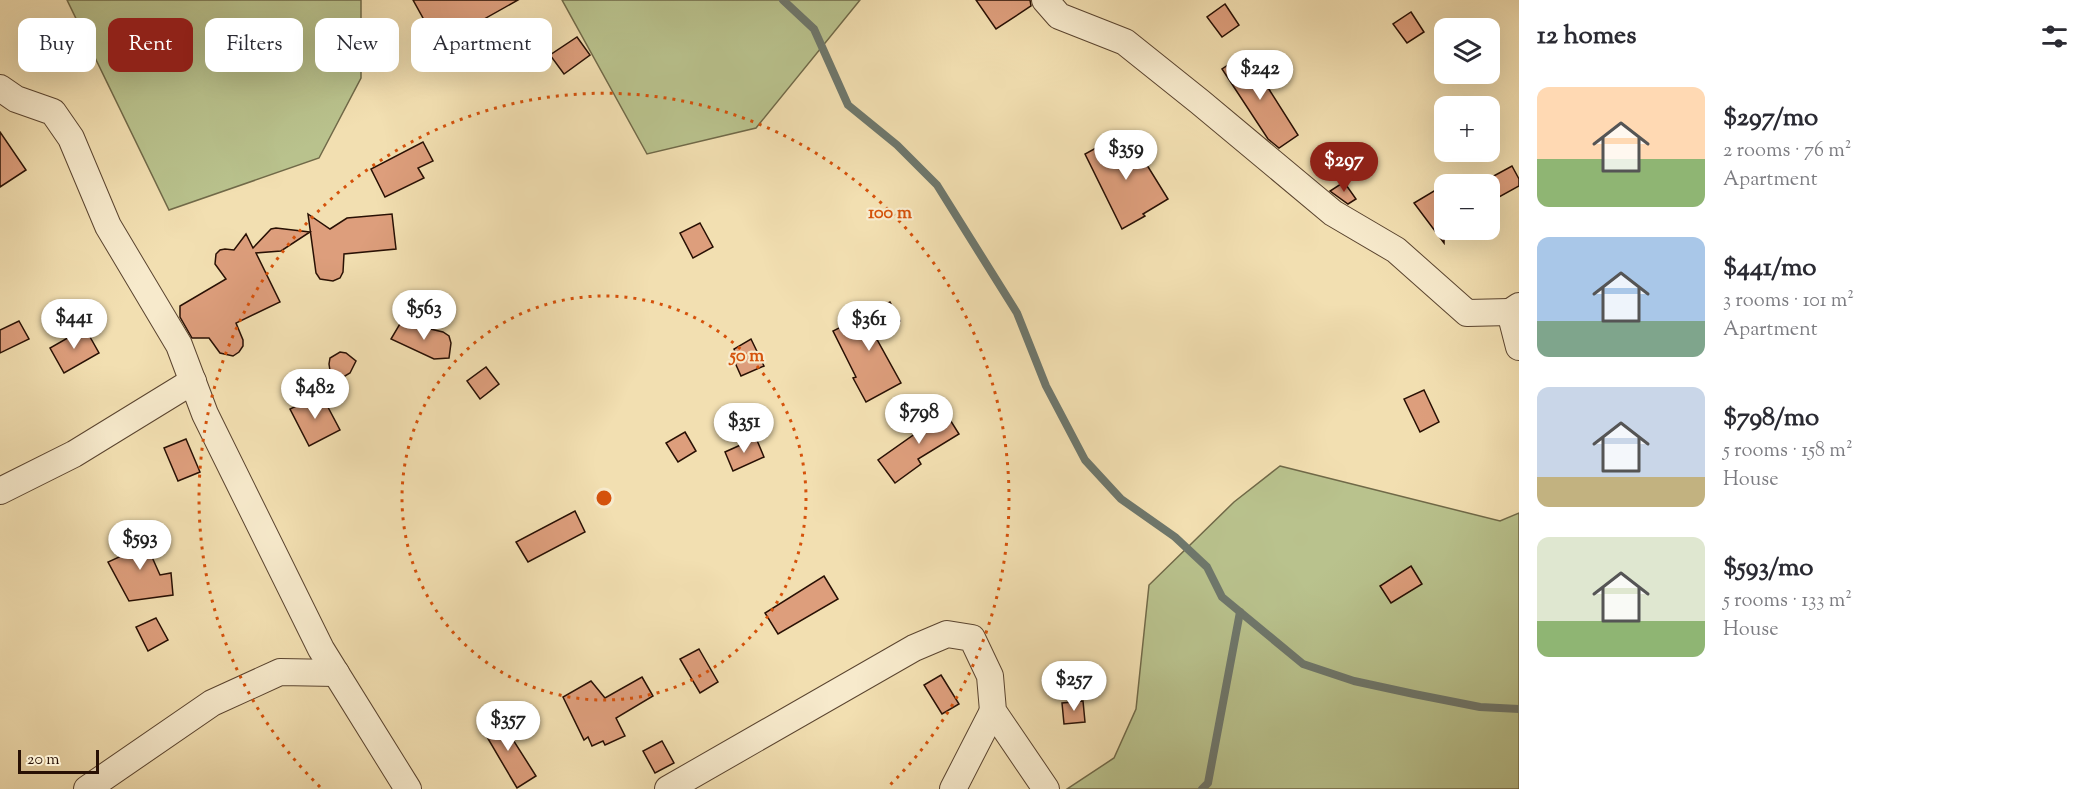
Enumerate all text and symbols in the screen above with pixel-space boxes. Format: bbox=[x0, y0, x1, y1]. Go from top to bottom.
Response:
chip: Buy bbox=[18, 18, 96, 72]
chip: Rent bbox=[108, 18, 193, 72]
chip: Filters bbox=[205, 18, 303, 72]
chip: New bbox=[315, 18, 399, 72]
chip: Apartment bbox=[411, 18, 552, 72]
map controls bbox=[1434, 18, 1500, 240]
button: layers bbox=[1434, 18, 1500, 84]
text: 12 homes bbox=[1537, 18, 1636, 55]
icon: filters bbox=[2038, 20, 2071, 53]
pin: $242 bbox=[1224, 50, 1296, 101]
text: $242 bbox=[1240, 55, 1280, 84]
button: + bbox=[1434, 96, 1500, 162]
text: $297/mo bbox=[1723, 100, 1818, 137]
icon: home bbox=[1585, 111, 1657, 183]
pin: $359 bbox=[1090, 130, 1162, 181]
text: $359 bbox=[1108, 135, 1144, 164]
text: 2 rooms · 76 m² bbox=[1723, 137, 1851, 166]
pin: $297 bbox=[1308, 142, 1380, 193]
text: $297 bbox=[1324, 147, 1364, 176]
text: Apartment bbox=[1723, 166, 1818, 195]
button: − bbox=[1434, 174, 1500, 240]
text: 100 m bbox=[868, 201, 912, 227]
text: $441/mo bbox=[1723, 250, 1816, 287]
icon: home bbox=[1585, 261, 1657, 333]
text: 3 rooms · 101 m² bbox=[1723, 287, 1854, 316]
pin: $563 bbox=[388, 290, 460, 341]
text: $563 bbox=[406, 295, 442, 324]
pin: $441 bbox=[38, 299, 110, 350]
pin: $361 bbox=[833, 301, 905, 352]
text: $441 bbox=[55, 304, 93, 333]
text: $361 bbox=[851, 306, 887, 335]
text: Apartment bbox=[1723, 316, 1818, 345]
text: 50 m bbox=[728, 344, 764, 370]
pin: $482 bbox=[279, 369, 351, 420]
text: $482 bbox=[295, 374, 335, 403]
pin: $798 bbox=[883, 394, 955, 445]
text: $798 bbox=[899, 399, 939, 428]
text: $798/mo bbox=[1723, 400, 1819, 437]
pin: $351 bbox=[708, 403, 780, 454]
text: $351 bbox=[728, 408, 760, 437]
icon: home bbox=[1585, 411, 1657, 483]
text: 5 rooms · 158 m² bbox=[1723, 437, 1853, 466]
text: House bbox=[1723, 466, 1778, 495]
centre of rings bbox=[594, 488, 614, 508]
pin: $593 bbox=[104, 520, 176, 571]
text: $593 bbox=[122, 525, 158, 554]
text: $593/mo bbox=[1723, 550, 1813, 587]
icon: home bbox=[1585, 561, 1657, 633]
text: 5 rooms · 133 m² bbox=[1723, 587, 1852, 616]
text: House bbox=[1723, 616, 1778, 645]
pin: $257 bbox=[1038, 661, 1110, 712]
text: $257 bbox=[1056, 666, 1092, 695]
pin: $357 bbox=[472, 701, 544, 752]
text: $357 bbox=[490, 706, 526, 735]
scale bar bbox=[18, 747, 99, 774]
text: 20 m bbox=[27, 749, 60, 772]

